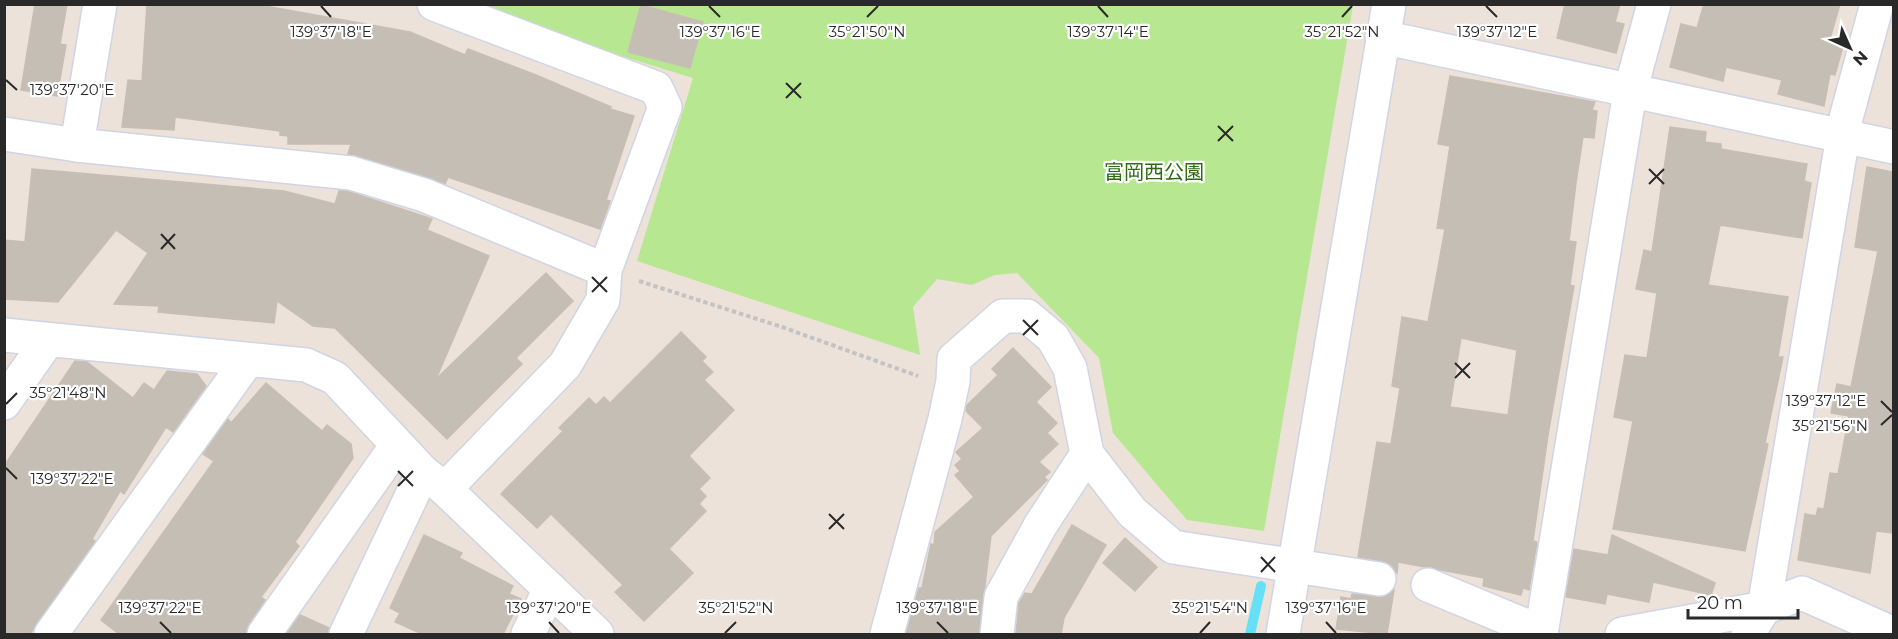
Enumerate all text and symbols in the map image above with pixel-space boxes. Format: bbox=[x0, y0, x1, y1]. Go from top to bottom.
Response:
north arrow bbox=[1820, 18, 1880, 78]
text: 139°37'18"E bbox=[290, 22, 372, 41]
text: 139°37'16"E bbox=[680, 22, 760, 41]
text: 35°21'50"N bbox=[829, 22, 905, 41]
text: 139°37'14"E bbox=[1067, 22, 1149, 41]
text: 35°21'52"N bbox=[1304, 22, 1380, 41]
text: 139°37'12"E bbox=[1457, 22, 1537, 41]
text: N bbox=[1849, 47, 1872, 70]
text: 139°37'20"E bbox=[30, 80, 114, 99]
park label: 富岡西公園 bbox=[1104, 160, 1204, 184]
text: 35°21'48"N bbox=[29, 383, 107, 402]
text: 139°37'12"E bbox=[1786, 391, 1866, 410]
text: 35°21'56"N bbox=[1792, 416, 1868, 435]
text: 139°37'22"E bbox=[30, 469, 114, 488]
scale bar bbox=[1688, 582, 1798, 620]
text: 20 m bbox=[1697, 592, 1743, 614]
text: 139°37'22"E bbox=[118, 598, 202, 617]
text: 139°37'20"E bbox=[507, 598, 591, 617]
text: 35°21'52"N bbox=[698, 598, 774, 617]
text: 139°37'18"E bbox=[896, 598, 978, 617]
text: 35°21'54"N bbox=[1172, 598, 1248, 617]
text: 139°37'16"E bbox=[1286, 598, 1366, 617]

